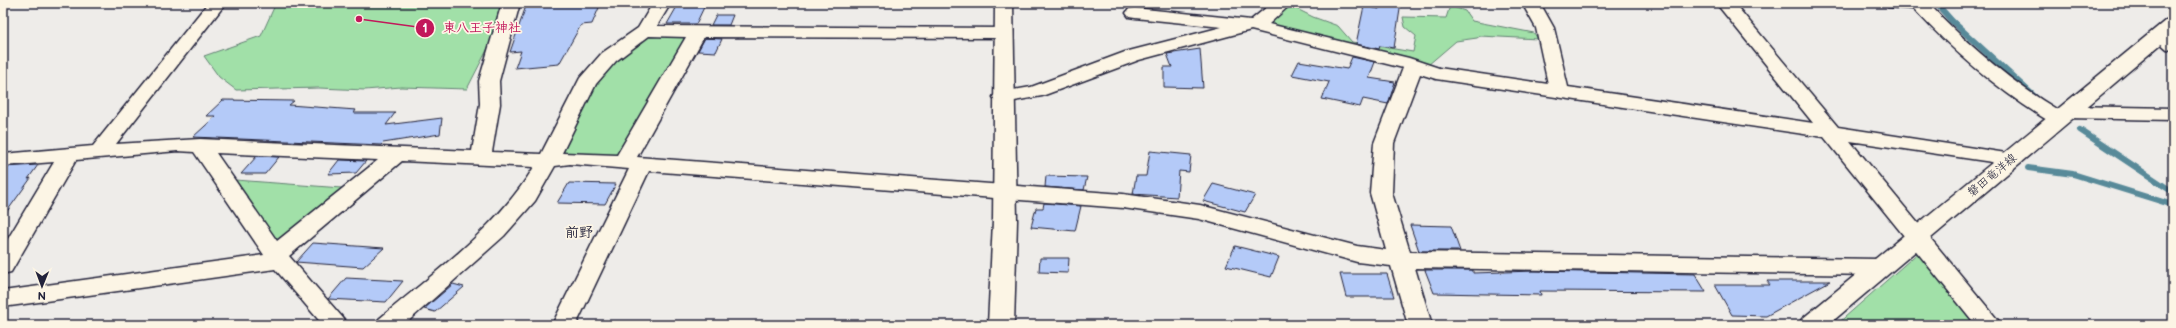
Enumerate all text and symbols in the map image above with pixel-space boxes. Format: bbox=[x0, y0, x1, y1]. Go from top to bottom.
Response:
callout: 東八王子神社 bbox=[415, 15, 529, 40]
text: 東八王子神社 bbox=[443, 20, 521, 36]
text: 1 bbox=[422, 21, 428, 36]
street label: 磐田竜洋線 bbox=[1965, 150, 2020, 200]
district label: 前野 bbox=[565, 224, 593, 241]
north arrow bbox=[22, 266, 62, 306]
text: N bbox=[38, 289, 46, 302]

